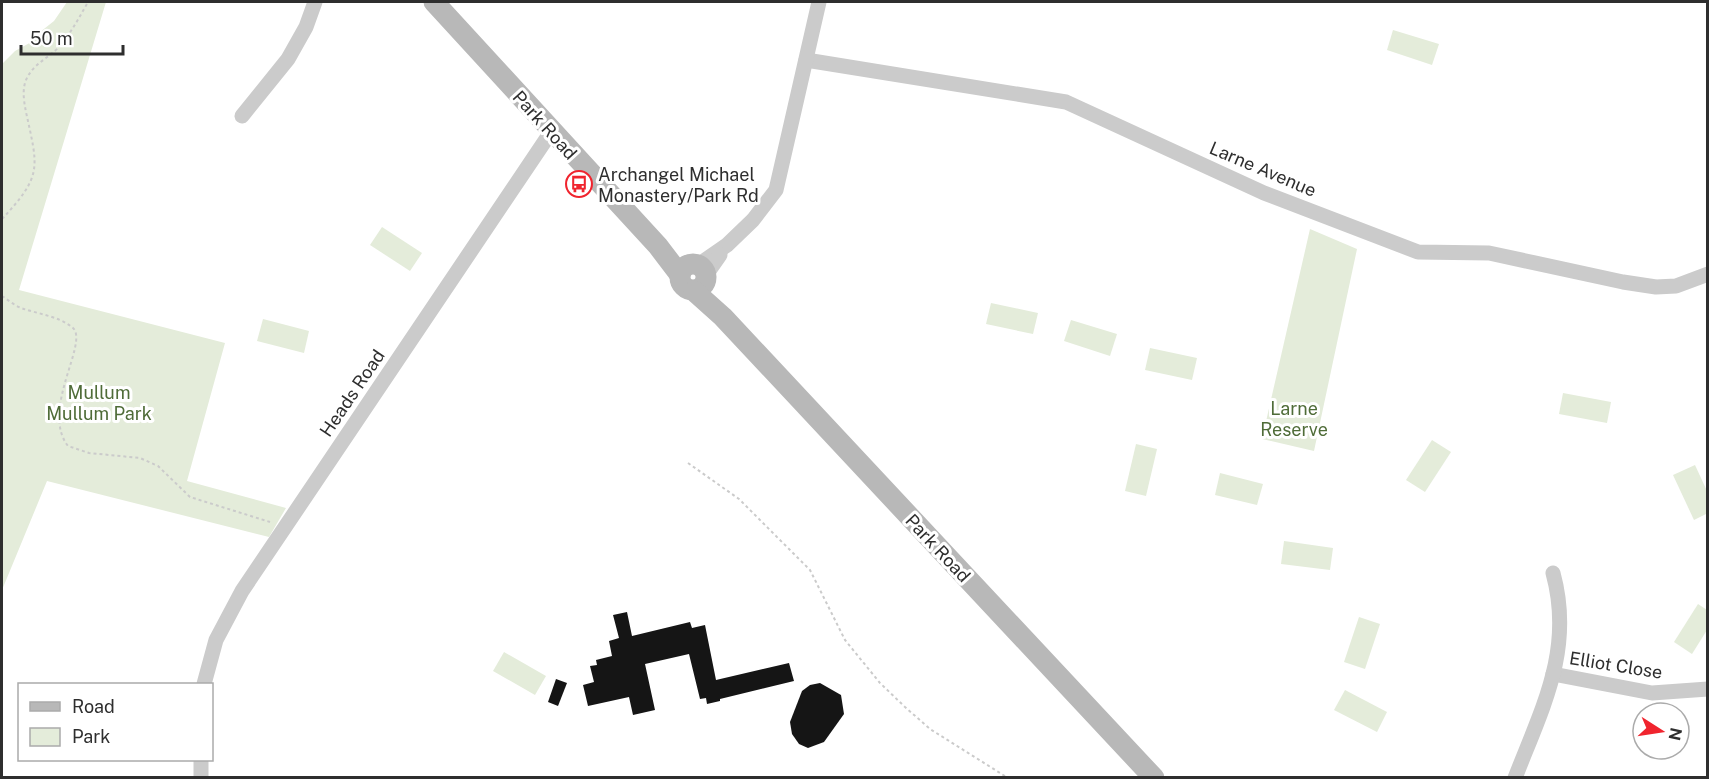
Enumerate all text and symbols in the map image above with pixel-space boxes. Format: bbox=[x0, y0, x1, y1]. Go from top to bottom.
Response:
scale bar bbox=[21, 18, 123, 56]
text: 50 m bbox=[30, 28, 73, 49]
street label: Park Road bbox=[509, 86, 581, 164]
street label: Larne Avenue bbox=[1207, 137, 1319, 201]
place label: Archangel Michael Monastery/Park Rd bbox=[598, 164, 759, 206]
bus stop icon: Archangel Michael Monastery/Park Rd bbox=[564, 169, 594, 199]
street label: Heads Road bbox=[315, 345, 389, 441]
park label: Mullum Mullum Park bbox=[46, 382, 152, 424]
park label: Larne Reserve bbox=[1260, 398, 1328, 440]
street label: Park Road bbox=[901, 510, 975, 586]
street label: Elliot Close bbox=[1568, 647, 1664, 683]
legend bbox=[18, 683, 213, 761]
text: Road bbox=[72, 696, 115, 717]
north arrow bbox=[1631, 701, 1691, 761]
text: Park bbox=[72, 726, 110, 747]
text: N bbox=[1665, 726, 1686, 742]

